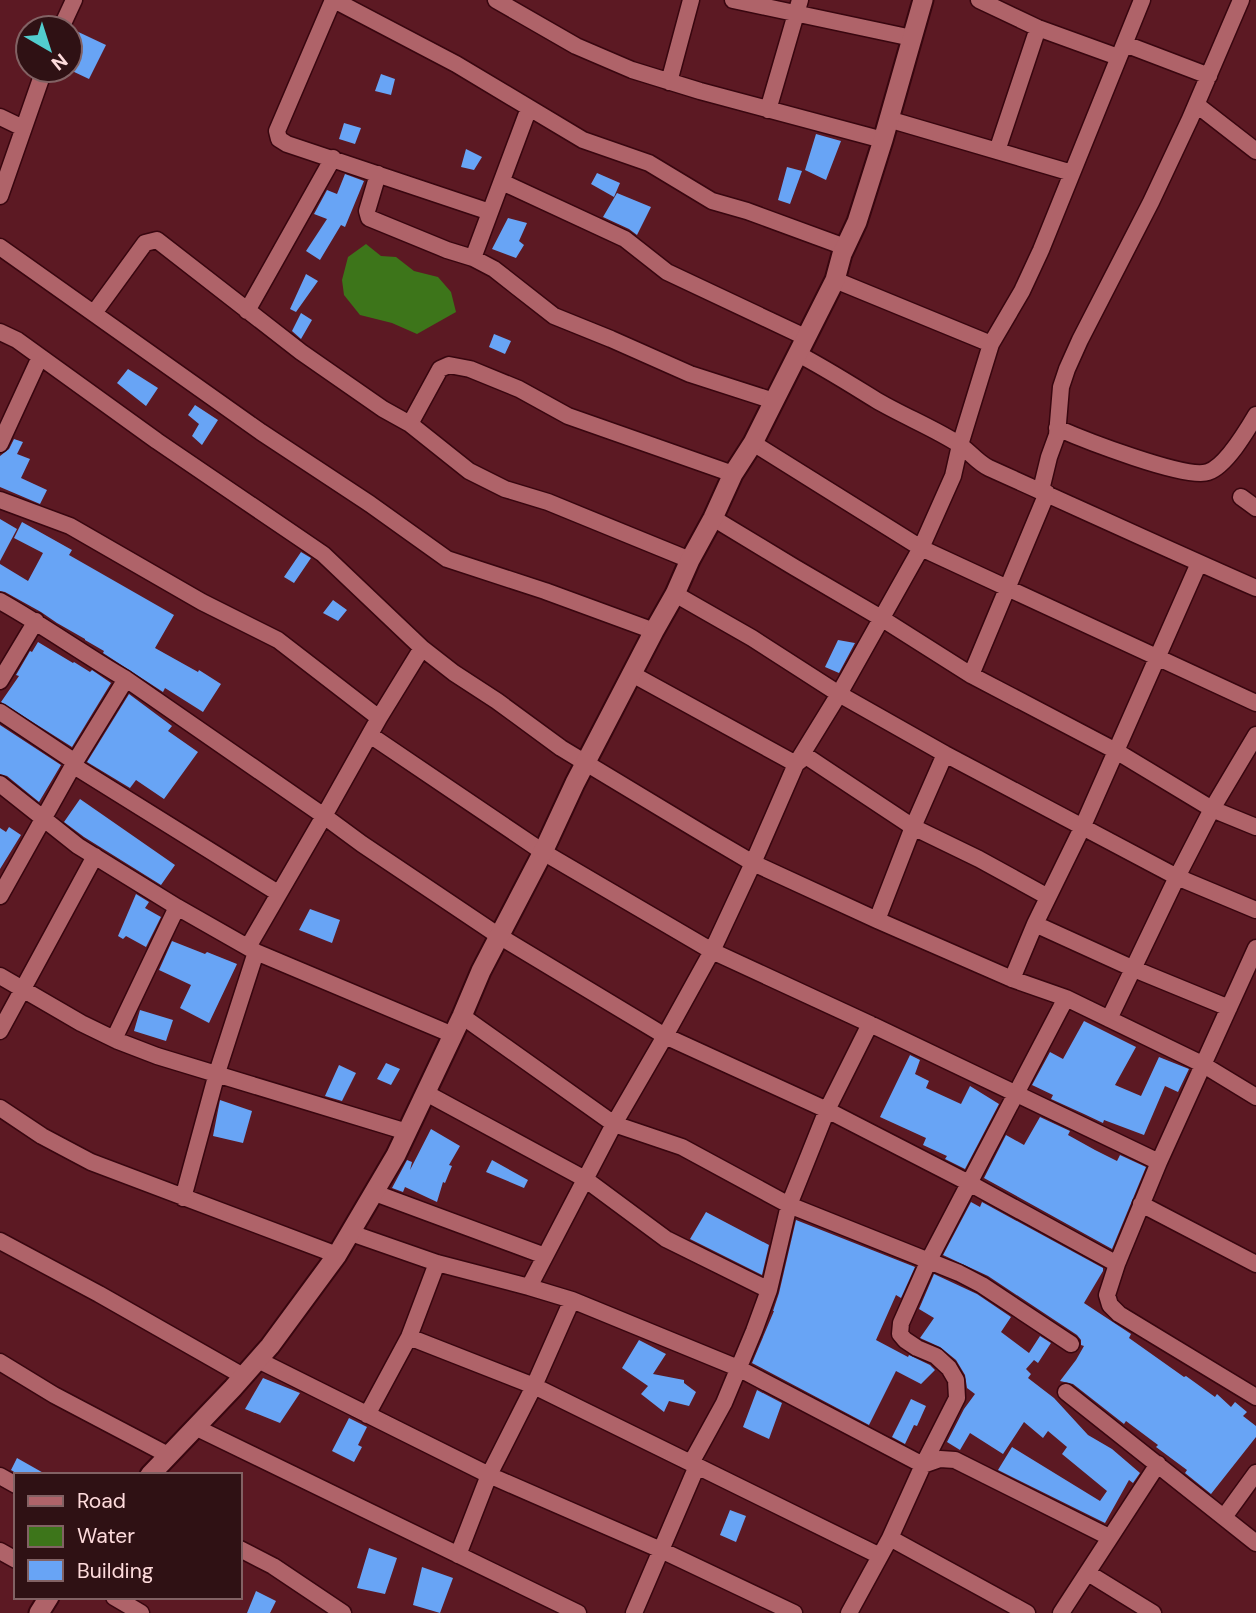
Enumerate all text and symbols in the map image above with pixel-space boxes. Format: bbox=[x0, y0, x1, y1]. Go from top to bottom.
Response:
north arrow bbox=[14, 14, 84, 84]
text: N bbox=[46, 48, 73, 76]
legend bbox=[14, 1473, 242, 1599]
text: Road bbox=[77, 1487, 126, 1515]
text: Water bbox=[77, 1522, 135, 1550]
text: Building bbox=[77, 1557, 154, 1585]

